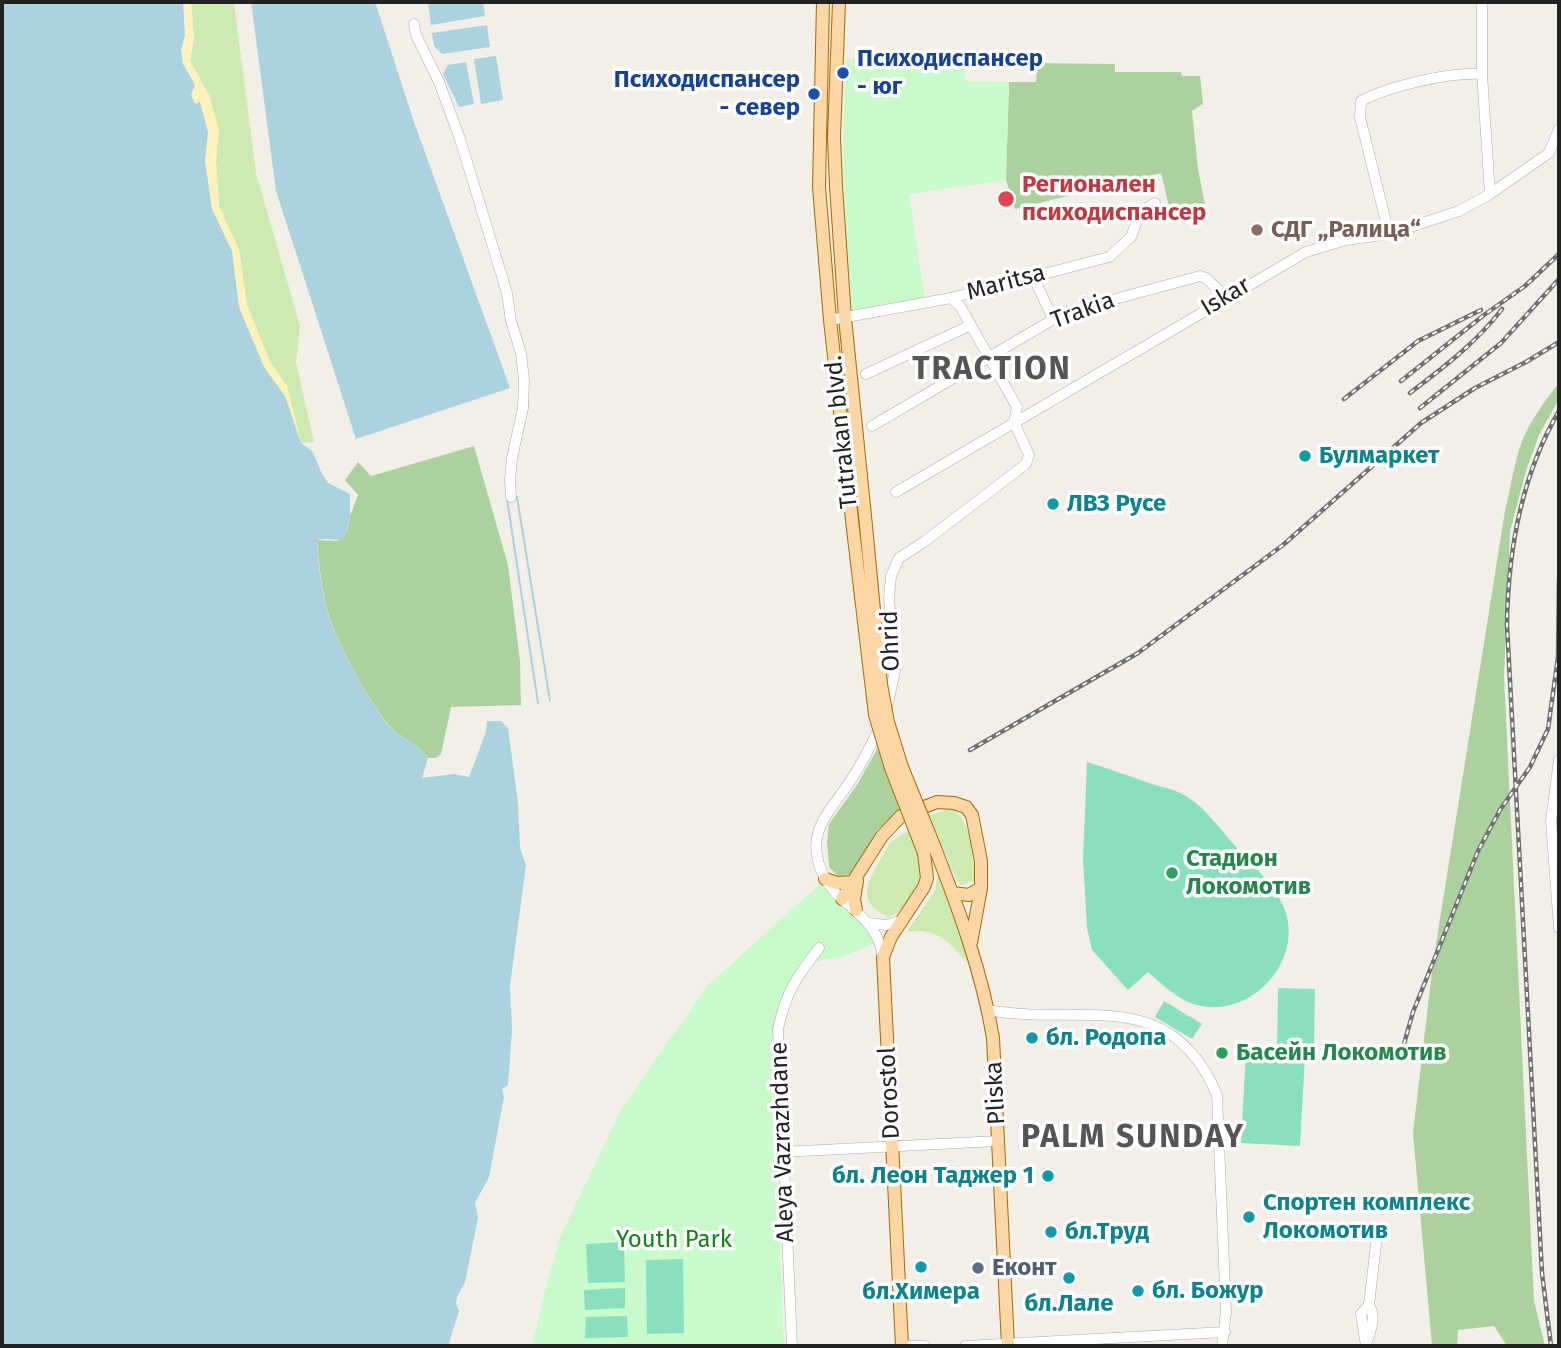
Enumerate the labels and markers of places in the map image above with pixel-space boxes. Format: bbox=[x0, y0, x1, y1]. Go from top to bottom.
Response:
place label: Психодиспансер - юг bbox=[857, 45, 1043, 101]
marker: Психодиспансер - юг bbox=[835, 65, 851, 81]
place label: Психодиспансер - север bbox=[614, 66, 800, 122]
marker: Психодиспансер - север bbox=[806, 86, 822, 102]
place label: Регионален психодиспансер bbox=[1022, 171, 1206, 227]
marker: Регионален психодиспансер bbox=[996, 189, 1016, 209]
place label: СДГ „Ралица“ bbox=[1271, 216, 1421, 244]
marker: СДГ „Ралица“ bbox=[1249, 222, 1265, 238]
place label: Булмаркет bbox=[1319, 442, 1439, 470]
marker: Булмаркет bbox=[1297, 448, 1313, 464]
place label: ЛВЗ Русе bbox=[1067, 490, 1166, 518]
marker: ЛВЗ Русе bbox=[1045, 496, 1061, 512]
place label: Стадион Локомотив bbox=[1186, 845, 1311, 901]
marker: Стадион Локомотив bbox=[1164, 865, 1180, 881]
place label: бл. Родопа bbox=[1046, 1024, 1166, 1052]
marker: бл. Родопа bbox=[1024, 1030, 1040, 1046]
place label: Басейн Локомотив bbox=[1236, 1039, 1447, 1067]
marker: Басейн Локомотив bbox=[1214, 1045, 1230, 1061]
place label: бл. Леон Таджер 1 bbox=[832, 1162, 1034, 1190]
marker: бл. Леон Таджер 1 bbox=[1040, 1168, 1056, 1184]
place label: Спортен комплекс Локомотив bbox=[1263, 1189, 1470, 1245]
marker: Спортен комплекс Локомотив bbox=[1241, 1209, 1257, 1225]
place label: бл.Труд bbox=[1065, 1218, 1149, 1246]
marker: бл.Труд bbox=[1043, 1224, 1059, 1240]
place label: Еконт bbox=[992, 1254, 1057, 1282]
marker: бл.Химера bbox=[913, 1259, 929, 1275]
marker: Еконт bbox=[970, 1260, 986, 1276]
marker: бл.Лале bbox=[1061, 1270, 1077, 1286]
place label: бл. Божур bbox=[1152, 1277, 1264, 1305]
place label: бл.Химера bbox=[862, 1278, 980, 1306]
marker: бл. Божур bbox=[1130, 1283, 1146, 1299]
place label: бл.Лале bbox=[1025, 1290, 1113, 1318]

